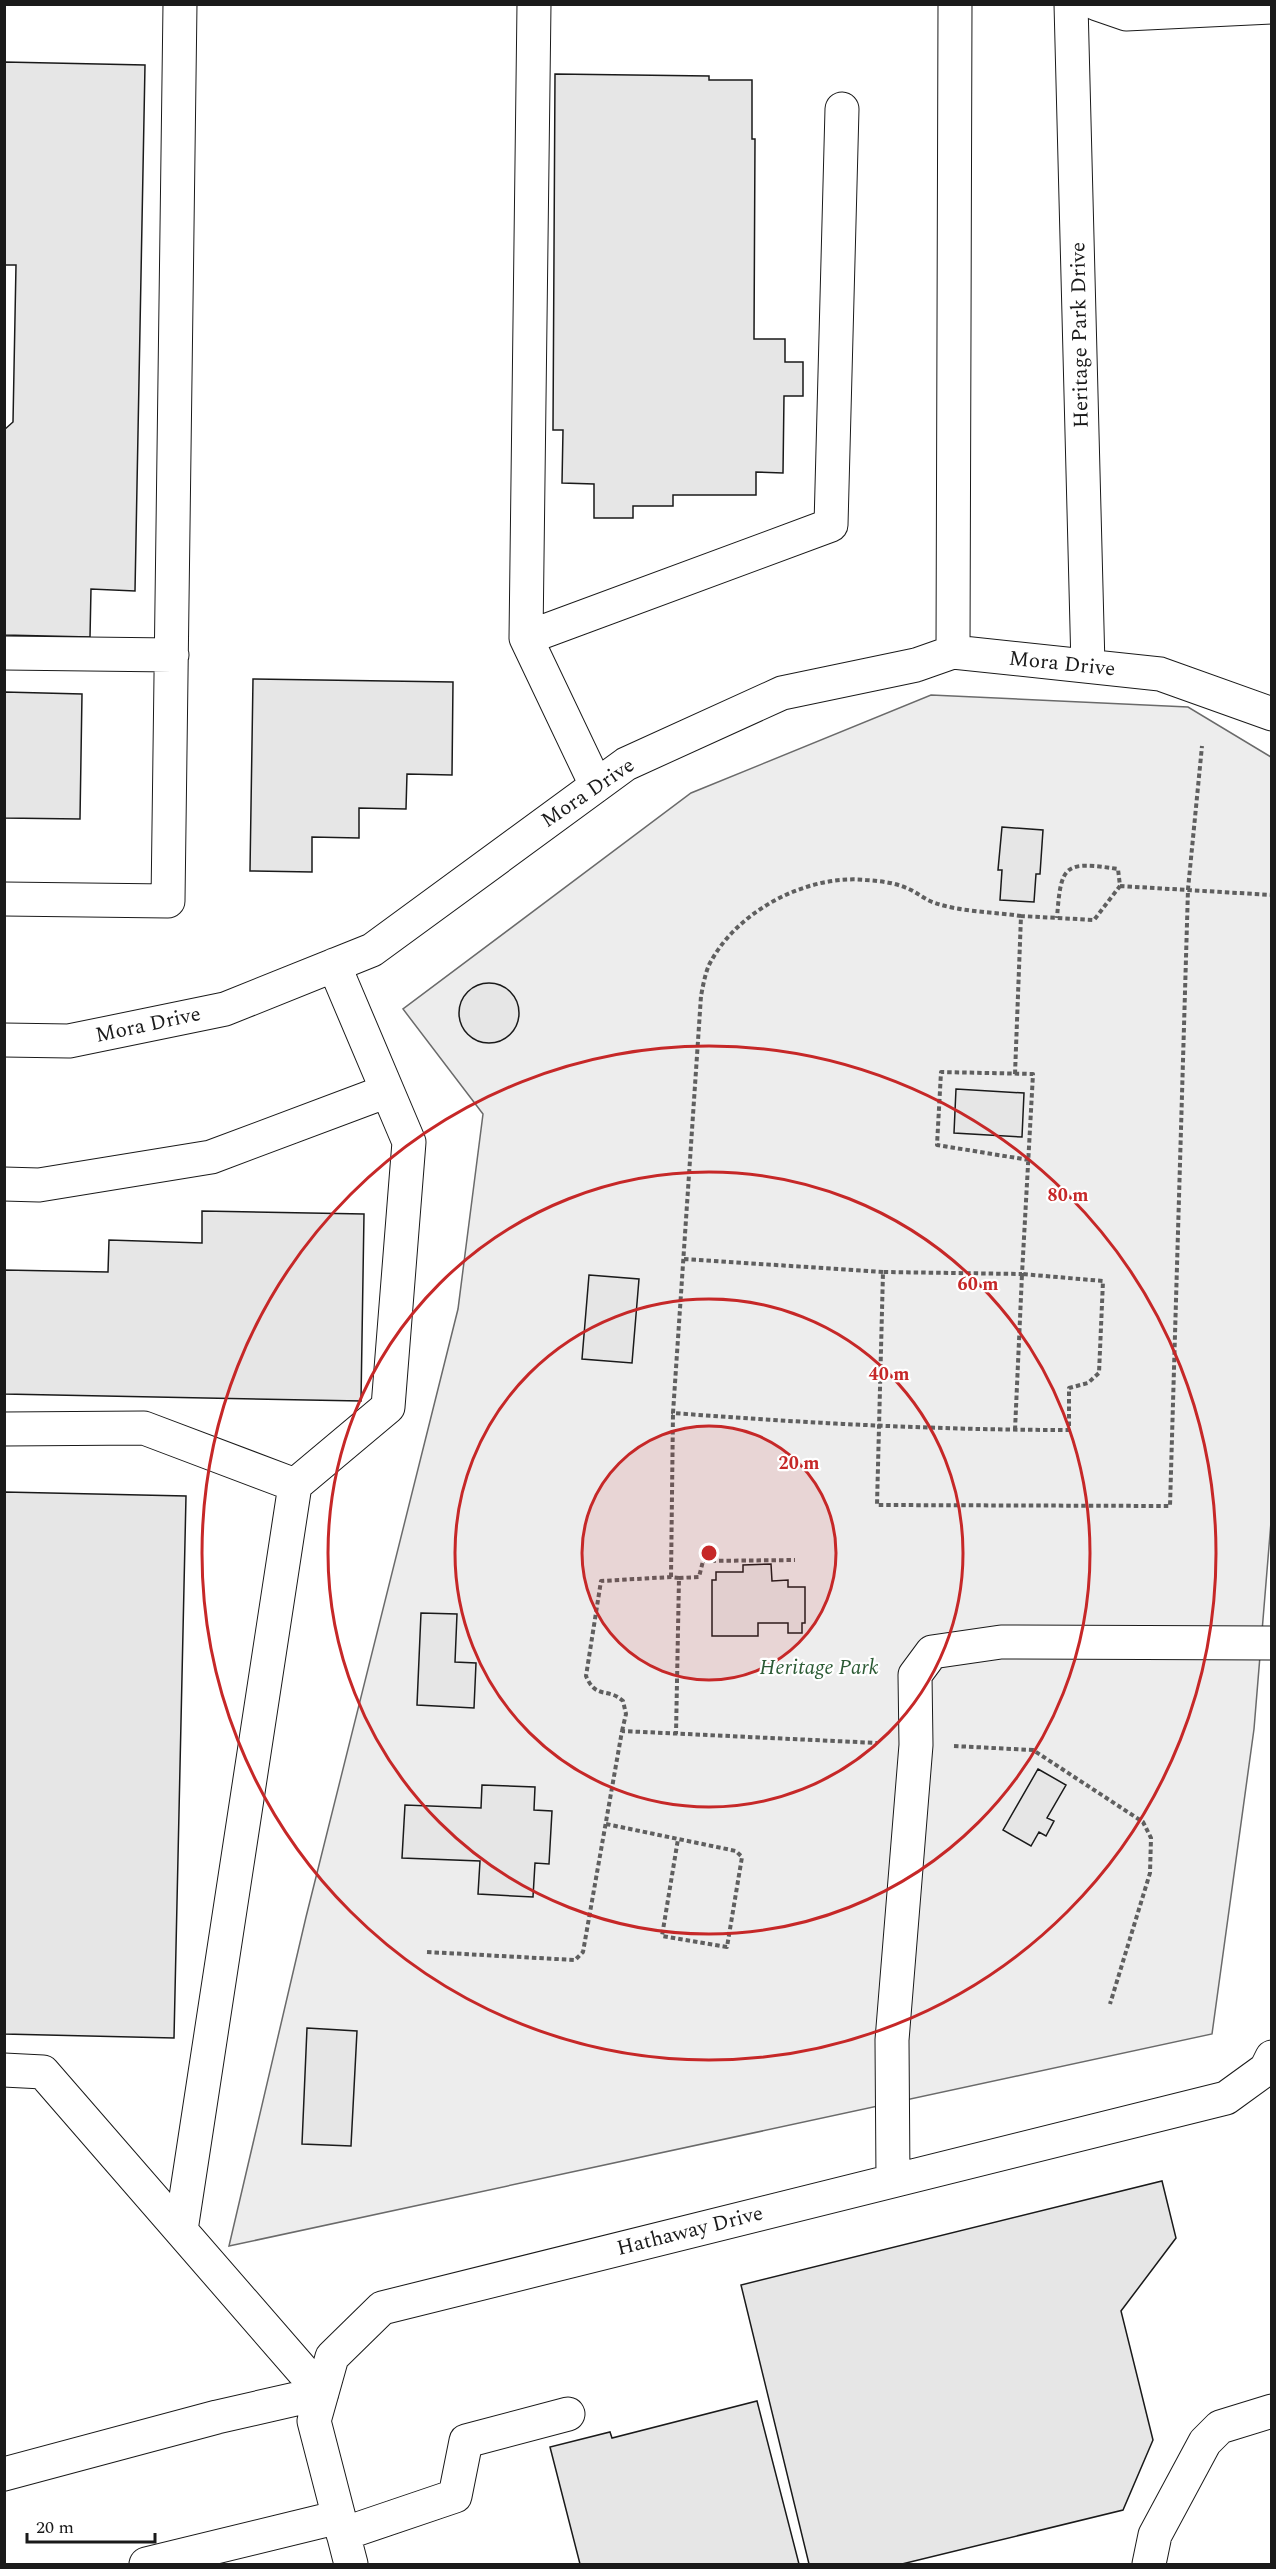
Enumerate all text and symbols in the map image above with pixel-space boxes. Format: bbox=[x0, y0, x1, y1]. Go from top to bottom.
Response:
street label: Heritage Park Drive bbox=[1062, 242, 1098, 428]
street label: Mora Drive bbox=[1007, 642, 1117, 686]
street label: Mora Drive bbox=[535, 750, 641, 836]
street label: Mora Drive bbox=[92, 998, 204, 1052]
text: 80 m bbox=[1048, 1182, 1088, 1209]
text: 60 m bbox=[958, 1271, 998, 1298]
text: 40 m bbox=[869, 1361, 909, 1388]
text: 20 m bbox=[779, 1450, 819, 1477]
centre of rings bbox=[699, 1543, 719, 1563]
park label: Heritage Park bbox=[760, 1652, 879, 1684]
street label: Hathaway Drive bbox=[613, 2197, 767, 2265]
scale bar bbox=[27, 2506, 154, 2544]
text: 20 m bbox=[36, 2514, 74, 2541]

